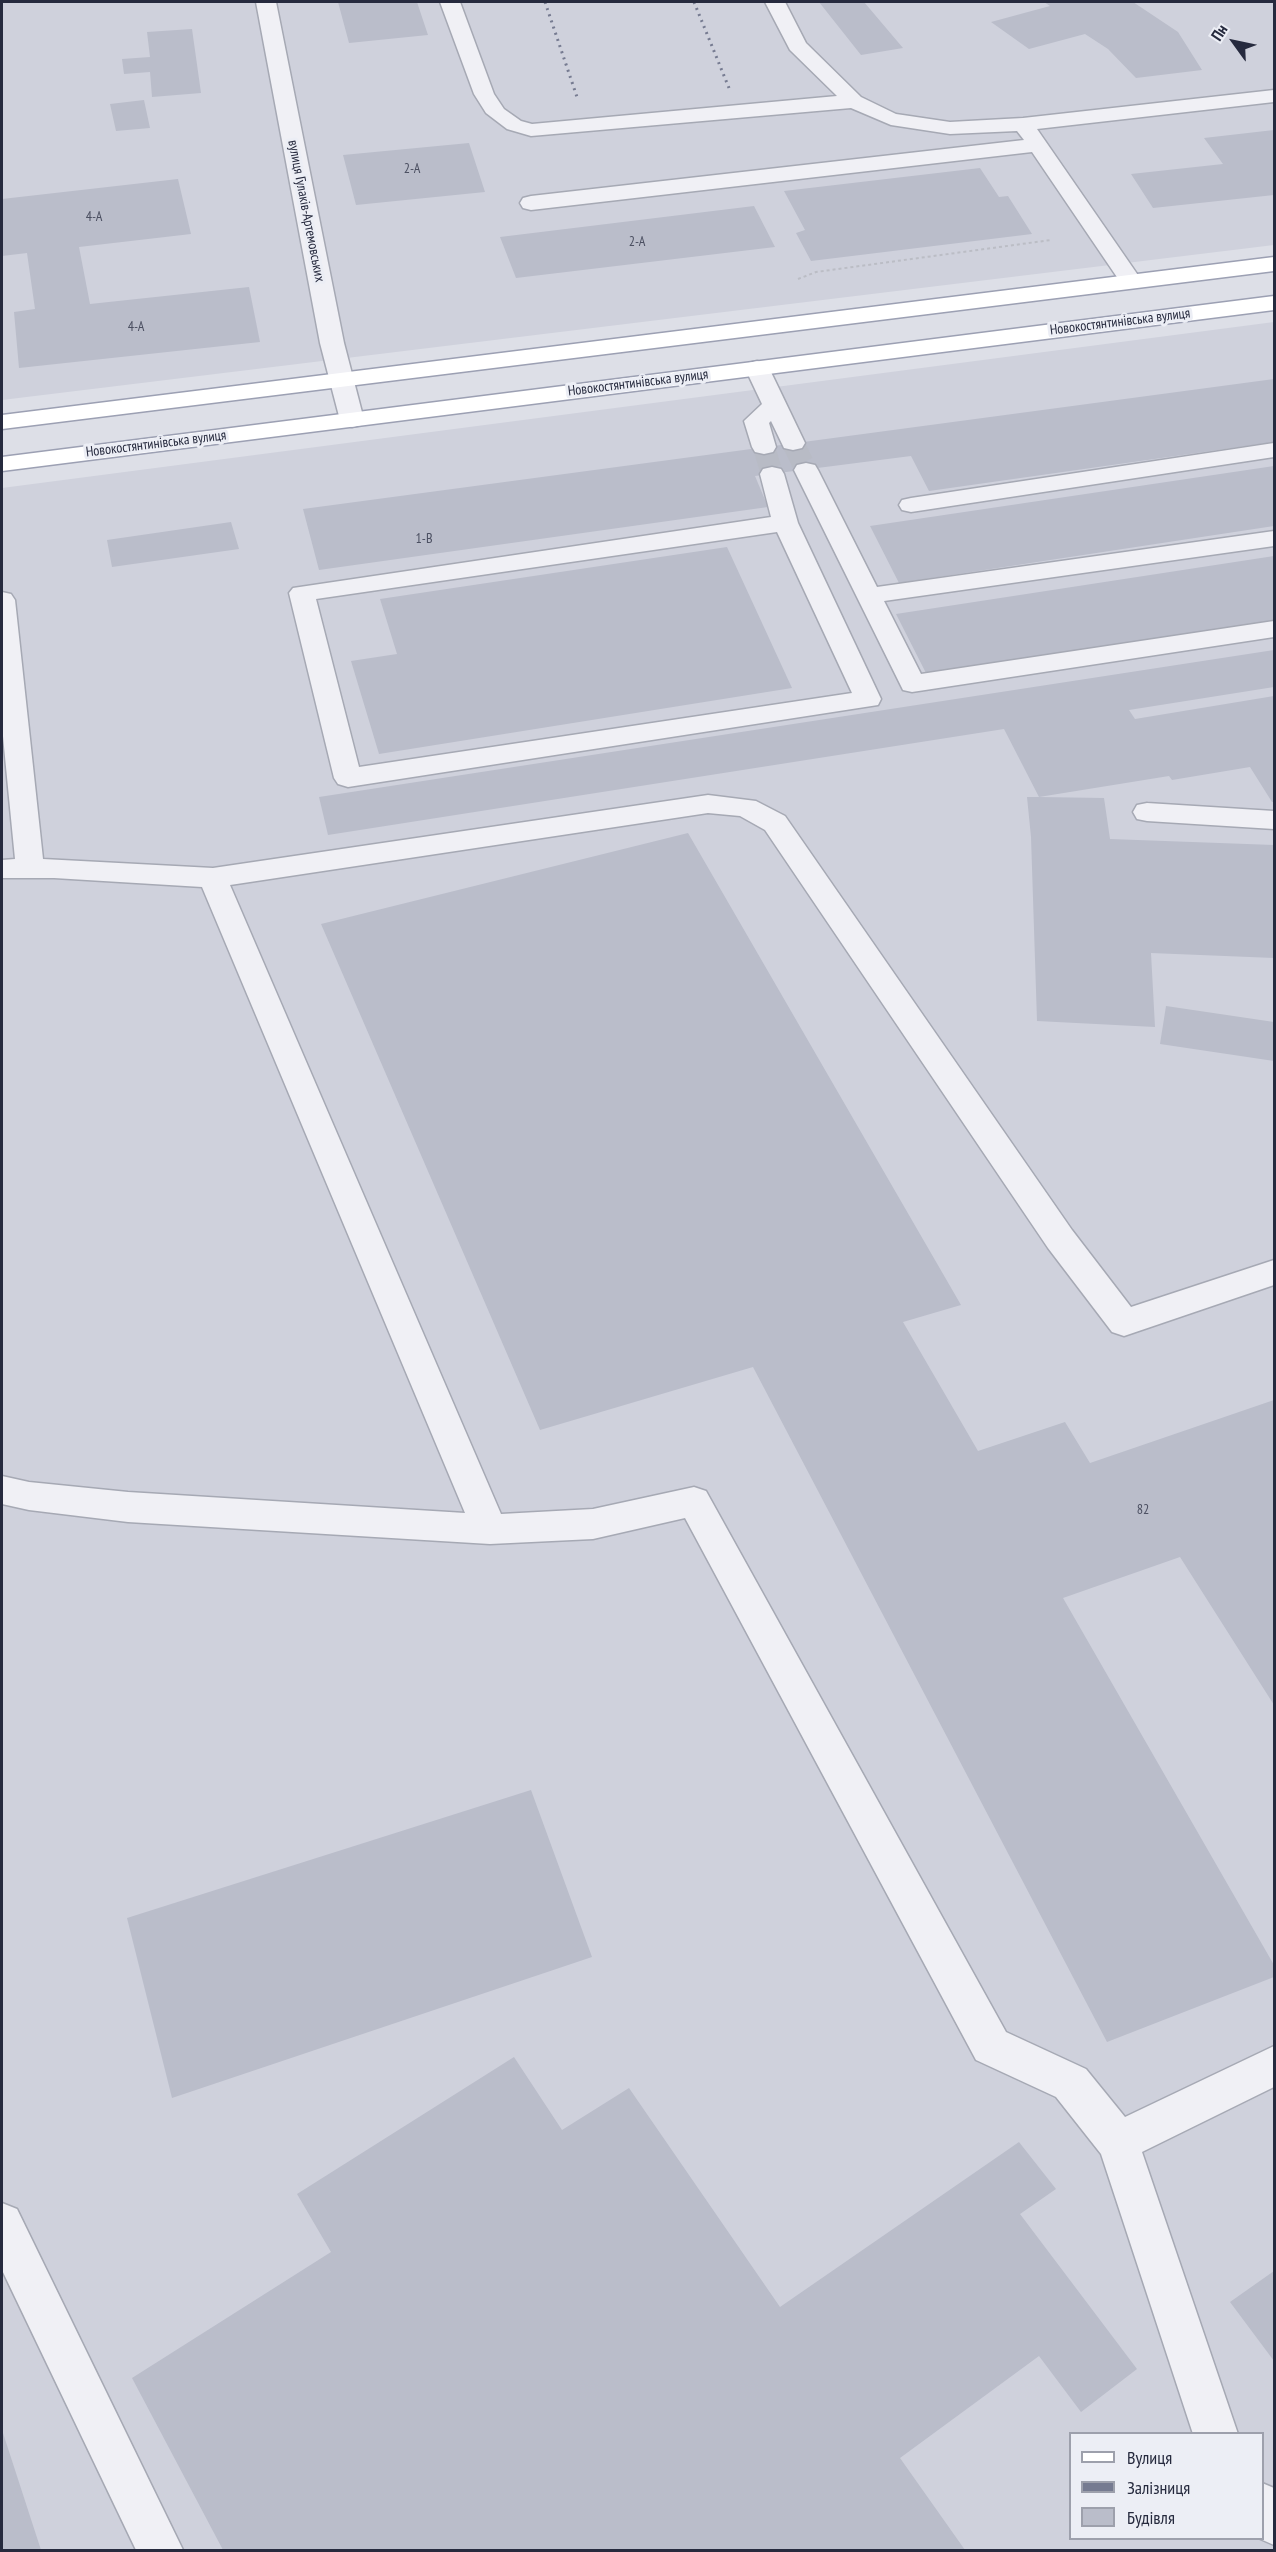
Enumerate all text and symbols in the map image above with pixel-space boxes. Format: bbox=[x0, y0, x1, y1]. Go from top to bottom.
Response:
north arrow bbox=[1204, 12, 1264, 72]
text: Пн bbox=[1206, 20, 1232, 44]
street label: вулиця Гулаків-Артемовських bbox=[284, 139, 328, 283]
house number: 2-А bbox=[404, 161, 420, 177]
house number: 4-А bbox=[86, 209, 102, 225]
house number: 2-А bbox=[629, 234, 645, 250]
street label: Новокостянтинівська вулиця bbox=[1049, 305, 1191, 339]
house number: 4-А bbox=[128, 319, 144, 335]
street label: Новокостянтинівська вулиця bbox=[567, 366, 709, 400]
street label: Новокостянтинівська вулиця bbox=[85, 427, 227, 461]
house number: 1-В bbox=[416, 531, 432, 547]
house number: 82 bbox=[1137, 1502, 1149, 1518]
legend bbox=[1069, 2432, 1264, 2540]
text: Вулиця bbox=[1127, 2446, 1172, 2469]
text: Залізниця bbox=[1127, 2476, 1190, 2499]
text: Будівля bbox=[1127, 2506, 1175, 2529]

